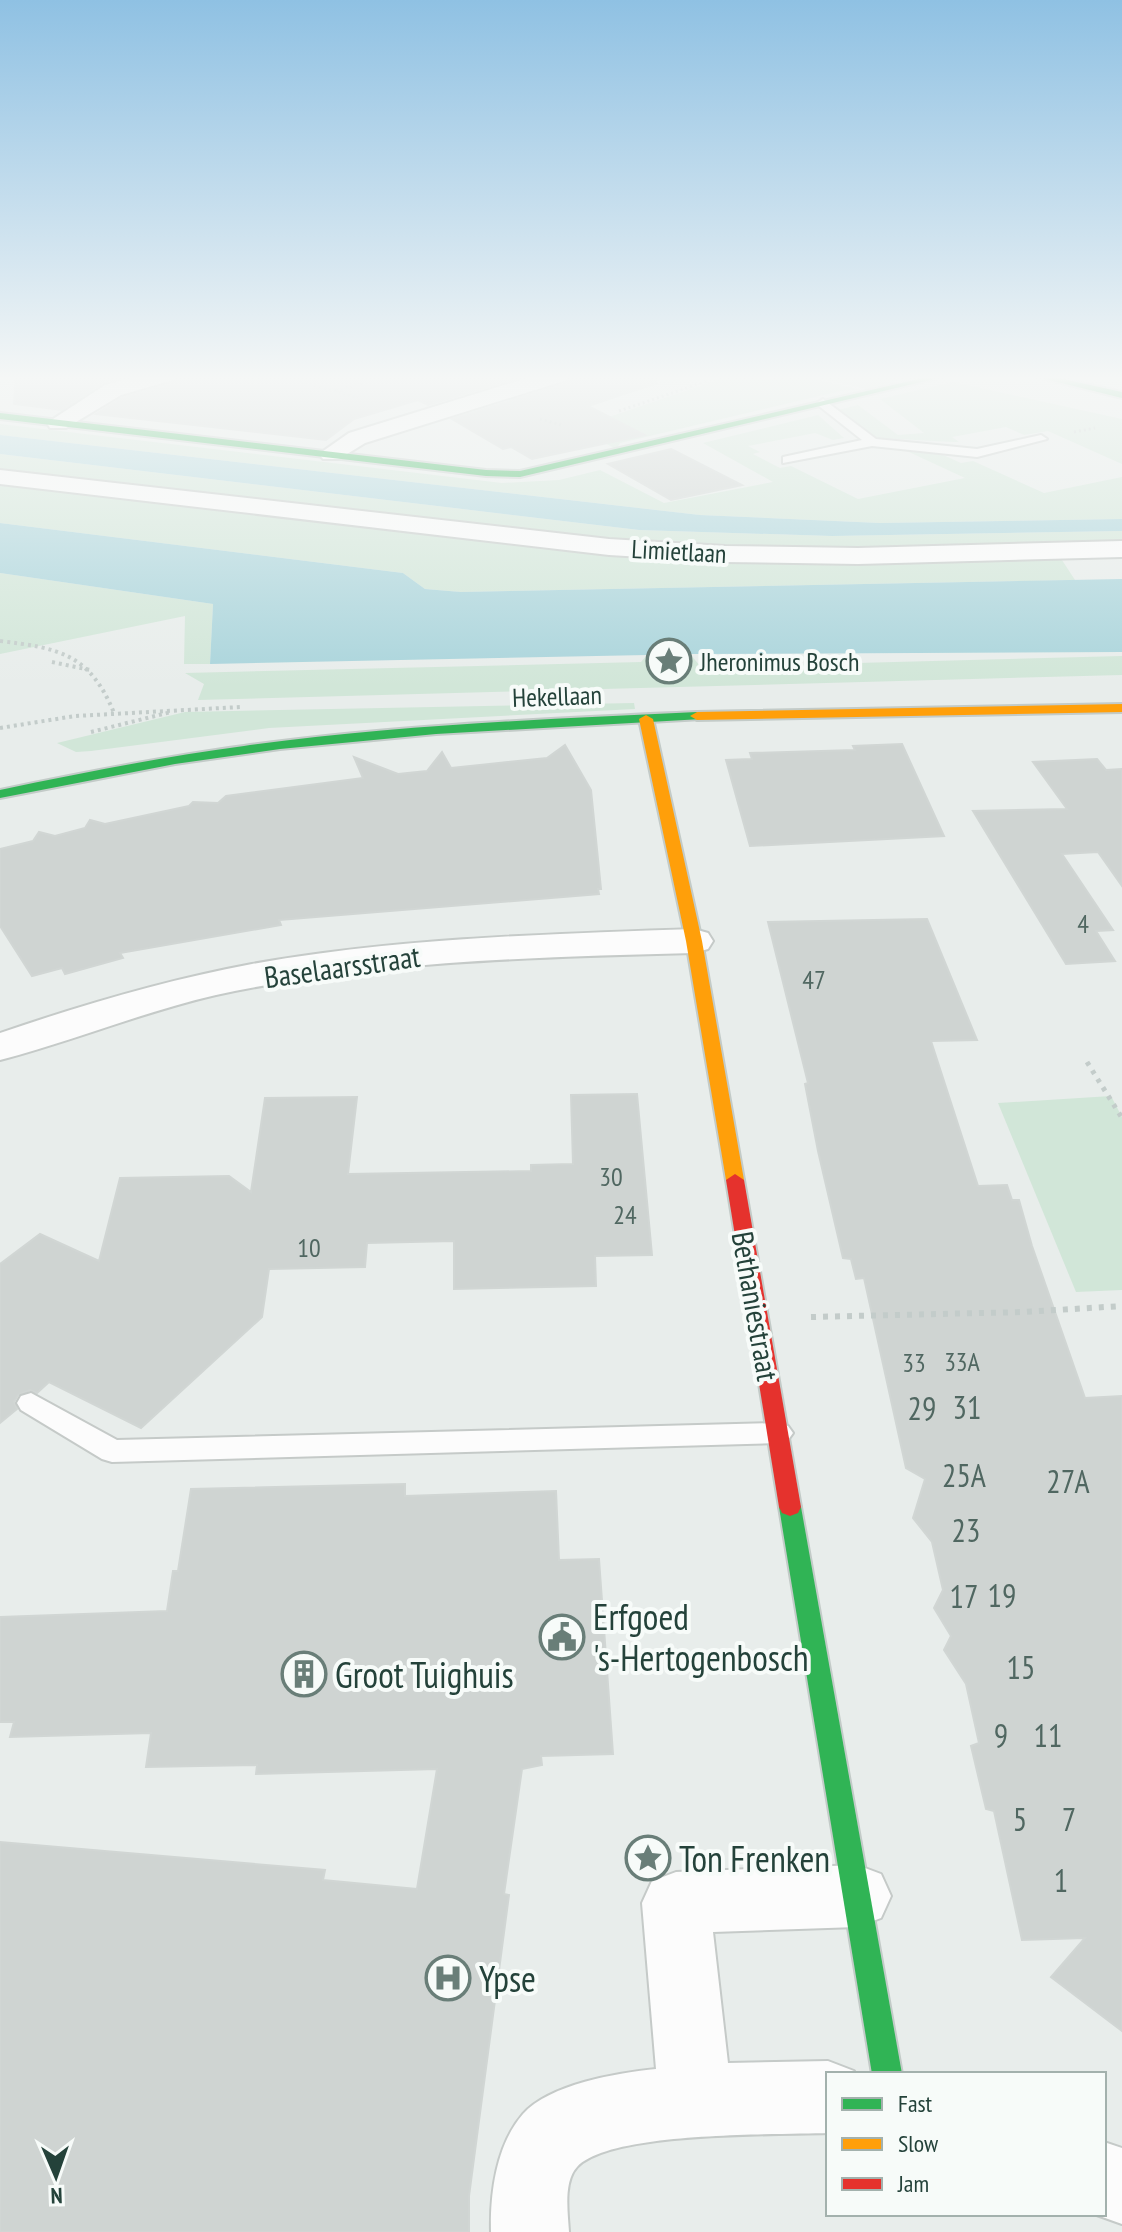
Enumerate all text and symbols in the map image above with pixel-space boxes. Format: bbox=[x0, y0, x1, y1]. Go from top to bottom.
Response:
street label: Limietlaan bbox=[631, 532, 727, 570]
place icon: Jheronimus Bosch bbox=[645, 637, 693, 685]
place label: Jheronimus Bosch bbox=[699, 645, 859, 678]
street label: Hekellaan bbox=[512, 678, 602, 714]
house number: 4 bbox=[1077, 907, 1089, 940]
street label: Baselaarsstraat bbox=[262, 936, 423, 996]
house number: 47 bbox=[802, 963, 826, 996]
house number: 30 bbox=[599, 1160, 623, 1193]
house number: 24 bbox=[613, 1198, 637, 1231]
street label: Bethaniestraat bbox=[724, 1228, 788, 1384]
house number: 10 bbox=[297, 1231, 321, 1264]
house number: 33A bbox=[944, 1345, 981, 1378]
house number: 33 bbox=[902, 1346, 926, 1379]
house number: 31 bbox=[953, 1386, 981, 1428]
house number: 29 bbox=[908, 1387, 936, 1429]
house number: 25A bbox=[942, 1454, 986, 1496]
house number: 27A bbox=[1046, 1460, 1090, 1502]
house number: 23 bbox=[952, 1509, 980, 1551]
house number: 19 bbox=[988, 1574, 1016, 1616]
house number: 17 bbox=[950, 1575, 978, 1617]
place label: Erfgoed 's-Hertogenbosch bbox=[593, 1593, 809, 1681]
public building icon: Erfgoed 's-Hertogenbosch bbox=[538, 1613, 586, 1661]
house number: 15 bbox=[1007, 1646, 1035, 1688]
building icon: Groot Tuighuis bbox=[280, 1650, 328, 1698]
place label: Groot Tuighuis bbox=[335, 1651, 514, 1698]
house number: 9 bbox=[994, 1714, 1008, 1756]
house number: 11 bbox=[1034, 1714, 1062, 1756]
house number: 5 bbox=[1013, 1798, 1027, 1840]
house number: 7 bbox=[1062, 1798, 1076, 1840]
place icon: Ton Frenken bbox=[624, 1834, 672, 1882]
place label: Ton Frenken bbox=[679, 1835, 830, 1882]
house number: 1 bbox=[1054, 1859, 1068, 1901]
hospital icon: Ypse bbox=[424, 1954, 472, 2002]
place label: Ypse bbox=[479, 1955, 536, 2002]
legend bbox=[826, 2072, 1106, 2216]
text: Fast bbox=[898, 2088, 933, 2119]
text: Slow bbox=[898, 2128, 939, 2159]
north arrow bbox=[16, 2136, 96, 2216]
text: Jam bbox=[897, 2168, 929, 2199]
text: N bbox=[50, 2182, 63, 2210]

